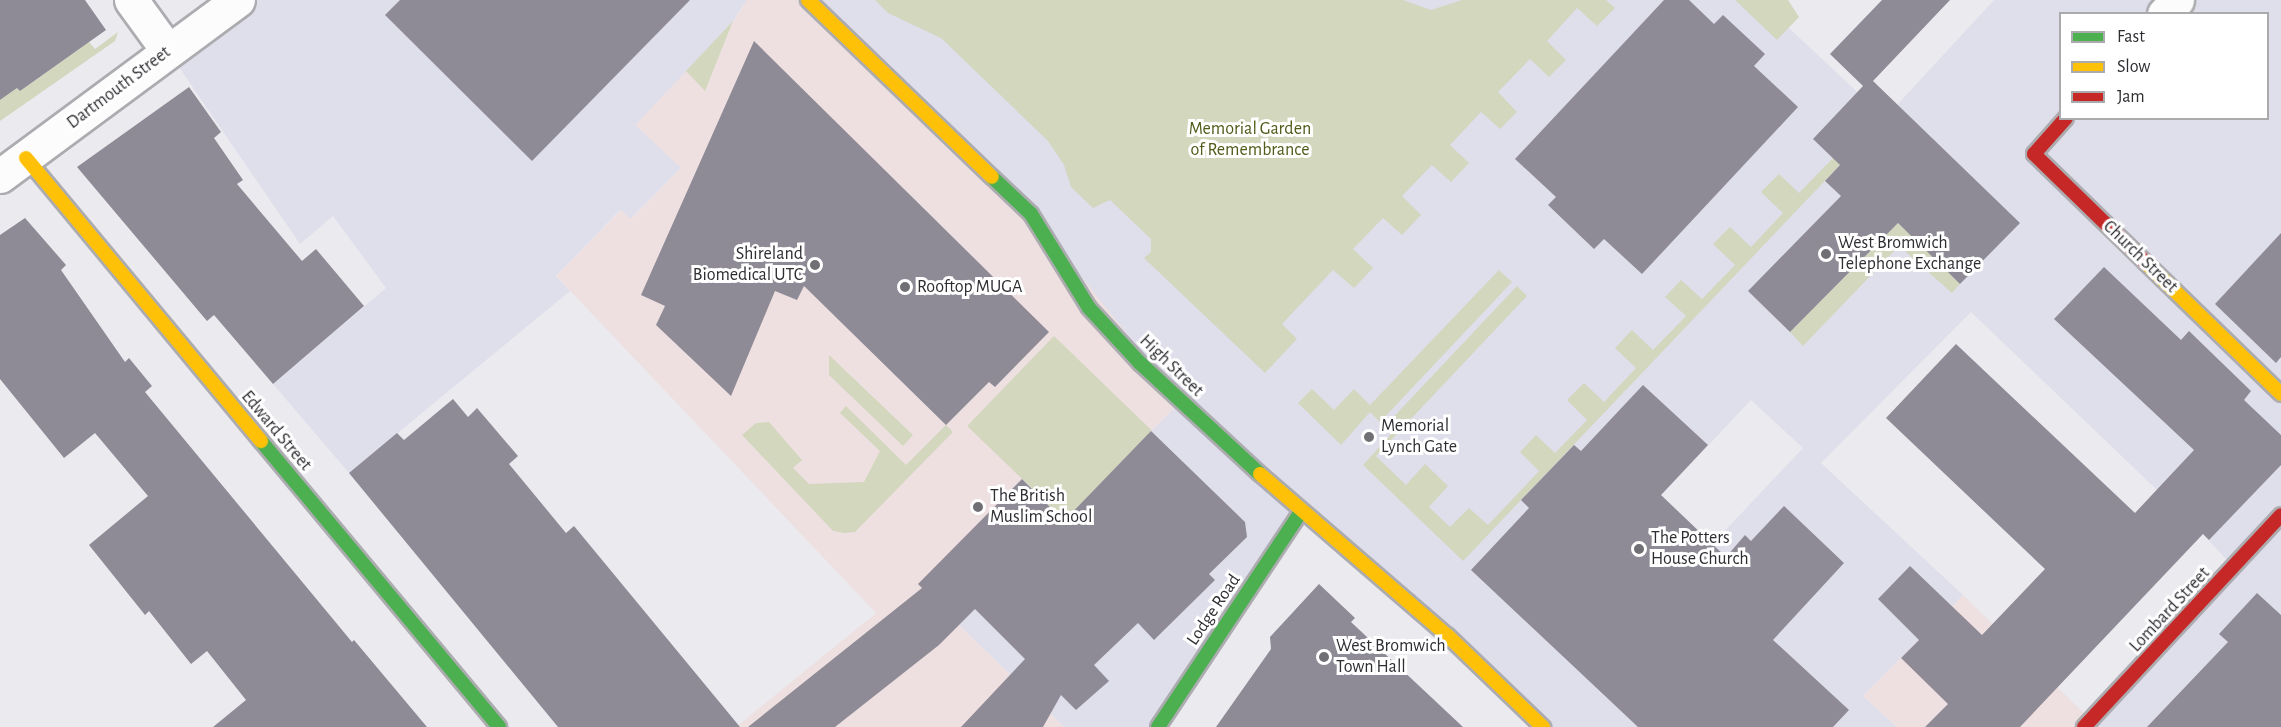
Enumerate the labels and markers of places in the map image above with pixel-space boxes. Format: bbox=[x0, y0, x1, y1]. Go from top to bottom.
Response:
place label: West Bromwich Telephone Exchange bbox=[1838, 233, 1981, 276]
place label: Shireland Biomedical UTC bbox=[693, 244, 803, 286]
marker: West Bromwich Telephone Exchange bbox=[1819, 247, 1833, 261]
marker: Shireland Biomedical UTC bbox=[808, 258, 822, 272]
place label: Rooftop MUGA bbox=[917, 276, 1022, 298]
marker: Rooftop MUGA bbox=[898, 280, 912, 294]
place label: Memorial Lynch Gate bbox=[1381, 416, 1457, 458]
marker: Memorial Lynch Gate bbox=[1362, 430, 1376, 444]
place label: The British Muslim School bbox=[990, 486, 1092, 528]
marker: The British Muslim School bbox=[971, 500, 985, 514]
place label: The Potters House Church bbox=[1651, 528, 1749, 570]
marker: The Potters House Church bbox=[1632, 542, 1646, 556]
place label: West Bromwich Town Hall bbox=[1336, 636, 1446, 678]
marker: West Bromwich Town Hall bbox=[1317, 650, 1331, 664]

